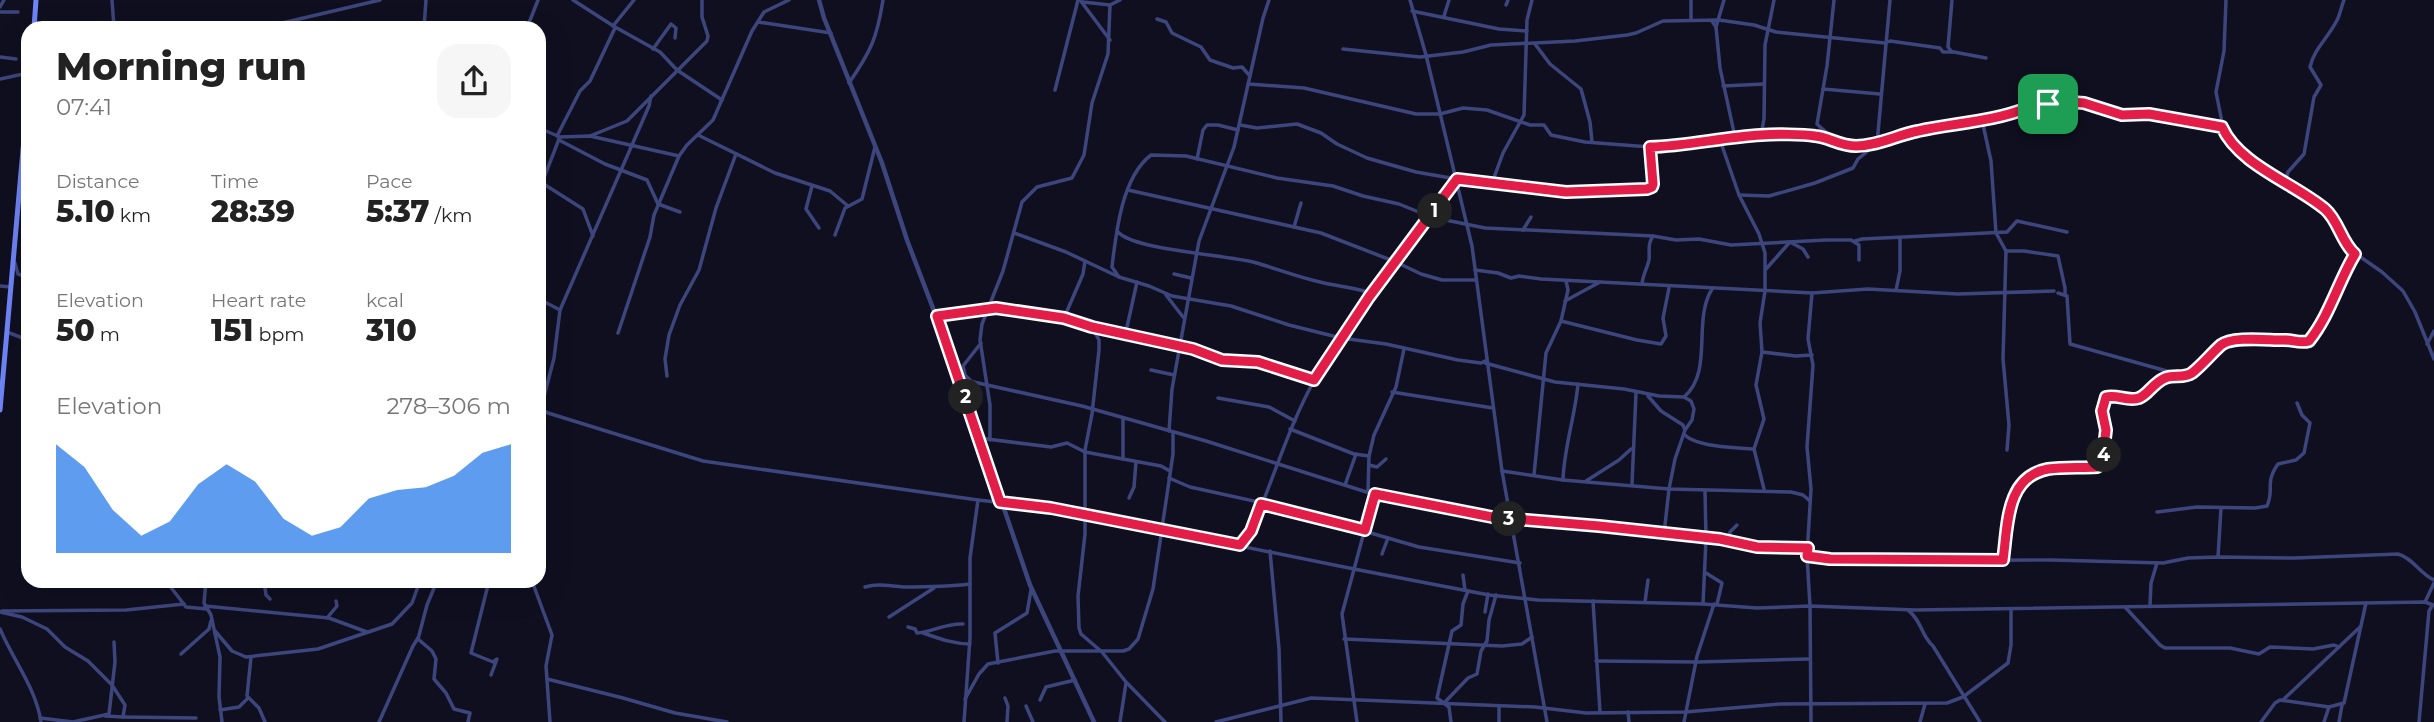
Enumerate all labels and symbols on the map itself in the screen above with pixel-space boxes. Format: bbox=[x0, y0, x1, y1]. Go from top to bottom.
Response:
pin bbox=[2018, 74, 2078, 134]
pin: 1 bbox=[1418, 194, 1452, 228]
pin: 2 bbox=[948, 380, 984, 414]
pin: 4 bbox=[2086, 438, 2122, 472]
pin: 3 bbox=[1492, 502, 1526, 536]

